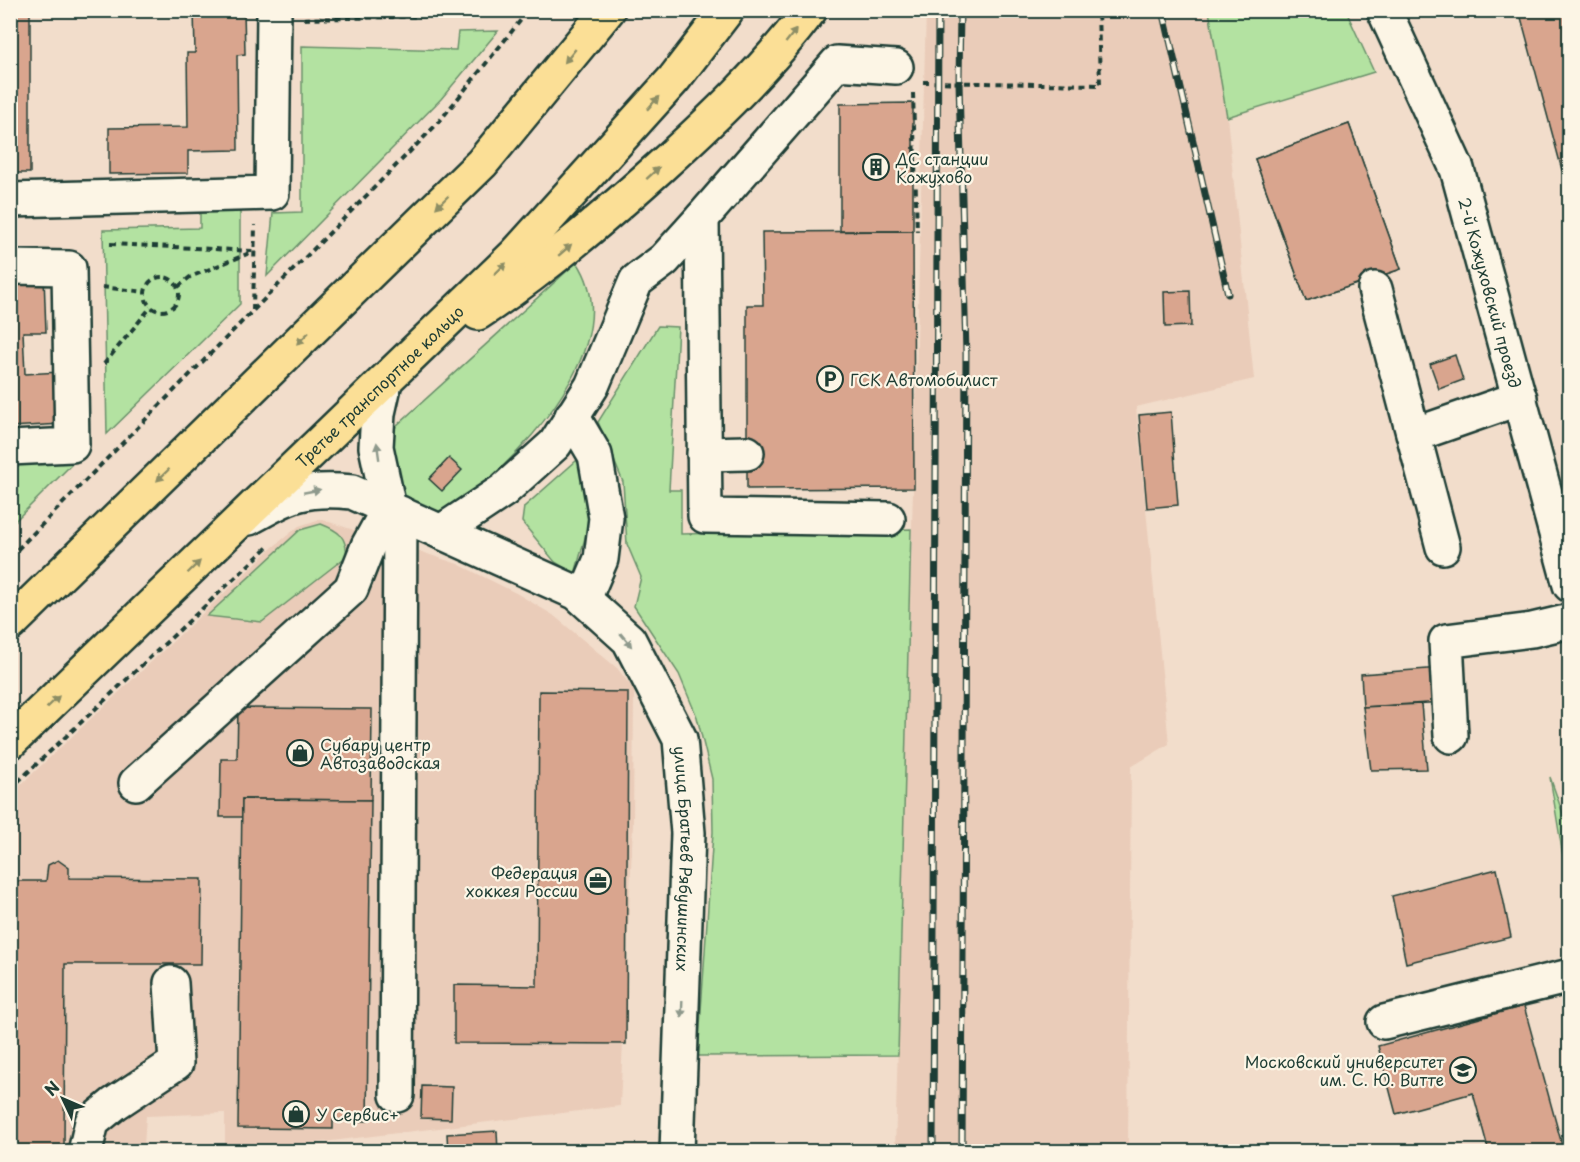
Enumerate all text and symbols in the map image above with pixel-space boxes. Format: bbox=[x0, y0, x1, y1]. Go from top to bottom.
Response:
one-way arrow bbox=[784, 28, 796, 43]
one-way arrow bbox=[564, 48, 577, 64]
one-way arrow bbox=[646, 96, 659, 111]
place label: ДС станции Кожухово bbox=[895, 146, 989, 188]
building icon: ДС станции Кожухово bbox=[861, 152, 891, 182]
one-way arrow bbox=[645, 167, 660, 180]
street label: 2-й Кожуховский проезд bbox=[1453, 194, 1528, 391]
one-way arrow bbox=[436, 195, 450, 209]
one-way arrow bbox=[557, 244, 573, 257]
one-way arrow bbox=[492, 263, 506, 277]
street label: Третье транспортное кольцо bbox=[290, 299, 469, 473]
one-way arrow bbox=[296, 331, 310, 345]
parking icon: ГСК Автомобилист bbox=[815, 364, 845, 394]
place label: ГСК Автомобилист bbox=[850, 367, 998, 391]
one-way arrow bbox=[373, 441, 382, 460]
one-way arrow bbox=[157, 467, 171, 481]
one-way arrow bbox=[302, 486, 321, 495]
one-way arrow bbox=[186, 560, 201, 574]
one-way arrow bbox=[620, 632, 633, 648]
one-way arrow bbox=[45, 695, 59, 709]
place label: Субару центр Автозаводская bbox=[320, 732, 441, 774]
shop icon: Субару центр Автозаводская bbox=[285, 738, 315, 768]
street label: улица Братьев Рябушинских bbox=[669, 745, 700, 972]
place label: Федерация хоккея России bbox=[466, 860, 578, 902]
office icon: Федерация хоккея России bbox=[583, 866, 613, 896]
one-way arrow bbox=[677, 1000, 686, 1019]
place label: Московский университет им. С. Ю. Витте bbox=[1245, 1049, 1444, 1091]
school or university icon: Московский университет им. С. Ю. Витте bbox=[1448, 1055, 1478, 1085]
north arrow bbox=[33, 1069, 93, 1129]
text: N bbox=[38, 1075, 65, 1101]
shop icon: У Сервис+ bbox=[281, 1099, 311, 1129]
place label: У Сервис+ bbox=[316, 1102, 399, 1126]

